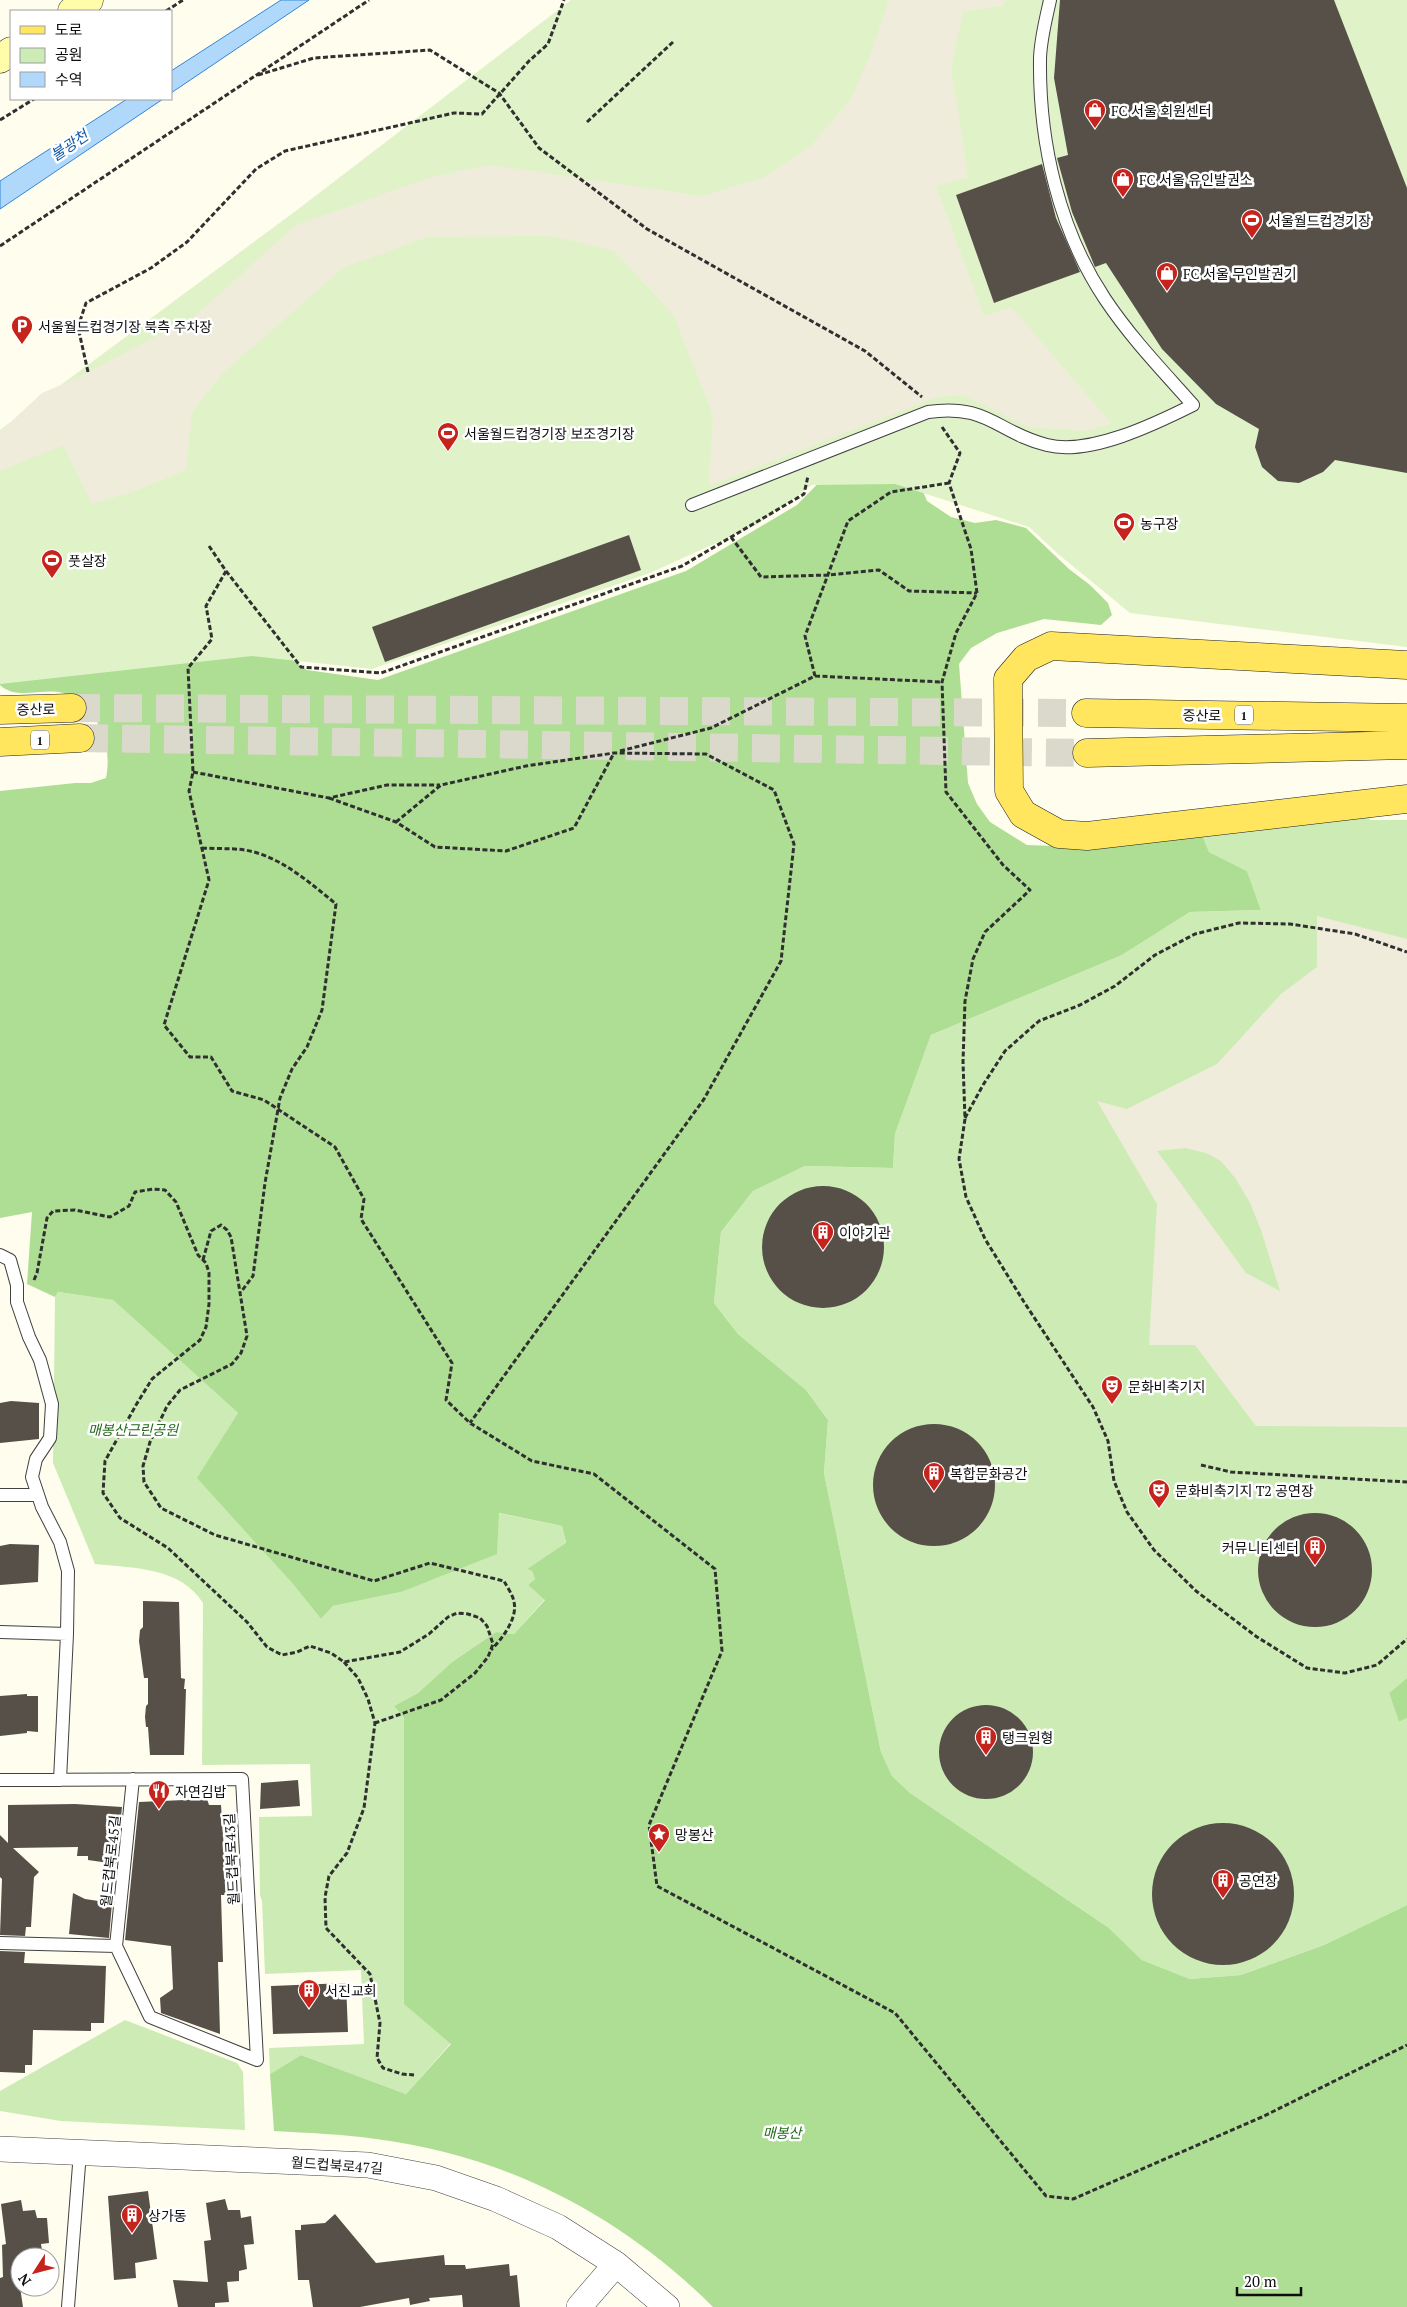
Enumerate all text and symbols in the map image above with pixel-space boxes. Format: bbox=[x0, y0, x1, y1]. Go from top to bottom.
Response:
legend bbox=[10, 10, 172, 100]
text: 도로 bbox=[55, 19, 83, 39]
text: 공원 bbox=[55, 44, 83, 64]
text: 수역 bbox=[55, 69, 83, 89]
shop icon: FC 서울 회원센터 bbox=[1083, 98, 1107, 129]
place label: FC 서울 회원센터 bbox=[1111, 101, 1212, 120]
water label: 불광천 bbox=[46, 124, 94, 165]
shop icon: FC 서울 유인발권소 bbox=[1111, 167, 1135, 198]
place label: FC 서울 유인발권소 bbox=[1139, 170, 1253, 189]
sports icon: 서울월드컵경기장 bbox=[1240, 208, 1264, 239]
place label: 서울월드컵경기장 bbox=[1268, 211, 1371, 230]
shop icon: FC 서울 무인발권기 bbox=[1155, 261, 1179, 292]
place label: FC 서울 무인발권기 bbox=[1183, 264, 1297, 283]
parking icon: 서울월드컵경기장 북측 주차장 bbox=[10, 314, 34, 345]
place label: 서울월드컵경기장 북측 주차장 bbox=[38, 317, 212, 336]
sports icon: 서울월드컵경기장 보조경기장 bbox=[436, 421, 460, 452]
place label: 서울월드컵경기장 보조경기장 bbox=[464, 424, 635, 443]
sports icon: 농구장 bbox=[1112, 511, 1136, 542]
place label: 농구장 bbox=[1140, 514, 1179, 533]
sports icon: 풋살장 bbox=[40, 548, 64, 579]
place label: 풋살장 bbox=[68, 551, 107, 570]
street label: 증산로 bbox=[17, 699, 56, 719]
street label: 증산로 bbox=[1183, 705, 1222, 725]
road number: 1 bbox=[1235, 706, 1253, 724]
road number: 1 bbox=[31, 730, 49, 750]
building icon: 이야기관 bbox=[811, 1220, 835, 1251]
place label: 이야기관 bbox=[839, 1223, 891, 1242]
theatre icon: 문화비축기지 bbox=[1100, 1374, 1124, 1405]
place label: 문화비축기지 bbox=[1128, 1377, 1205, 1396]
park label: 매봉산근린공원 bbox=[88, 1420, 179, 1439]
building icon: 복합문화공간 bbox=[922, 1461, 946, 1492]
place label: 복합문화공간 bbox=[950, 1464, 1027, 1483]
theatre icon: 문화비축기지 T2 공연장 bbox=[1147, 1478, 1171, 1509]
place label: 문화비축기지 T2 공연장 bbox=[1175, 1481, 1314, 1500]
building icon: 커뮤니티센터 bbox=[1303, 1535, 1327, 1566]
place label: 커뮤니티센터 bbox=[1222, 1538, 1299, 1557]
building icon: 탱크원형 bbox=[974, 1725, 998, 1756]
place label: 탱크원형 bbox=[1002, 1728, 1054, 1747]
restaurant icon: 자연김밥 bbox=[147, 1779, 171, 1810]
place label: 자연김밥 bbox=[175, 1782, 227, 1801]
street label: 월드컵북로43길 bbox=[219, 1812, 243, 1906]
street label: 월드컵북로45길 bbox=[96, 1814, 124, 1908]
place icon: 망봉산 bbox=[647, 1822, 671, 1853]
place label: 망봉산 bbox=[675, 1825, 714, 1844]
building icon: 공연장 bbox=[1211, 1868, 1235, 1899]
place label: 공연장 bbox=[1239, 1871, 1278, 1890]
building icon: 서진교회 bbox=[297, 1978, 321, 2009]
place label: 서진교회 bbox=[325, 1981, 377, 2000]
park label: 매봉산 bbox=[763, 2123, 803, 2142]
street label: 월드컵북로47길 bbox=[290, 2152, 384, 2178]
building icon: 상가동 bbox=[120, 2203, 144, 2234]
place label: 상가동 bbox=[148, 2206, 187, 2225]
north arrow bbox=[10, 2247, 60, 2297]
scale bar bbox=[1237, 2264, 1301, 2296]
text: N bbox=[13, 2270, 35, 2290]
text: 20 m bbox=[1244, 2271, 1277, 2291]

